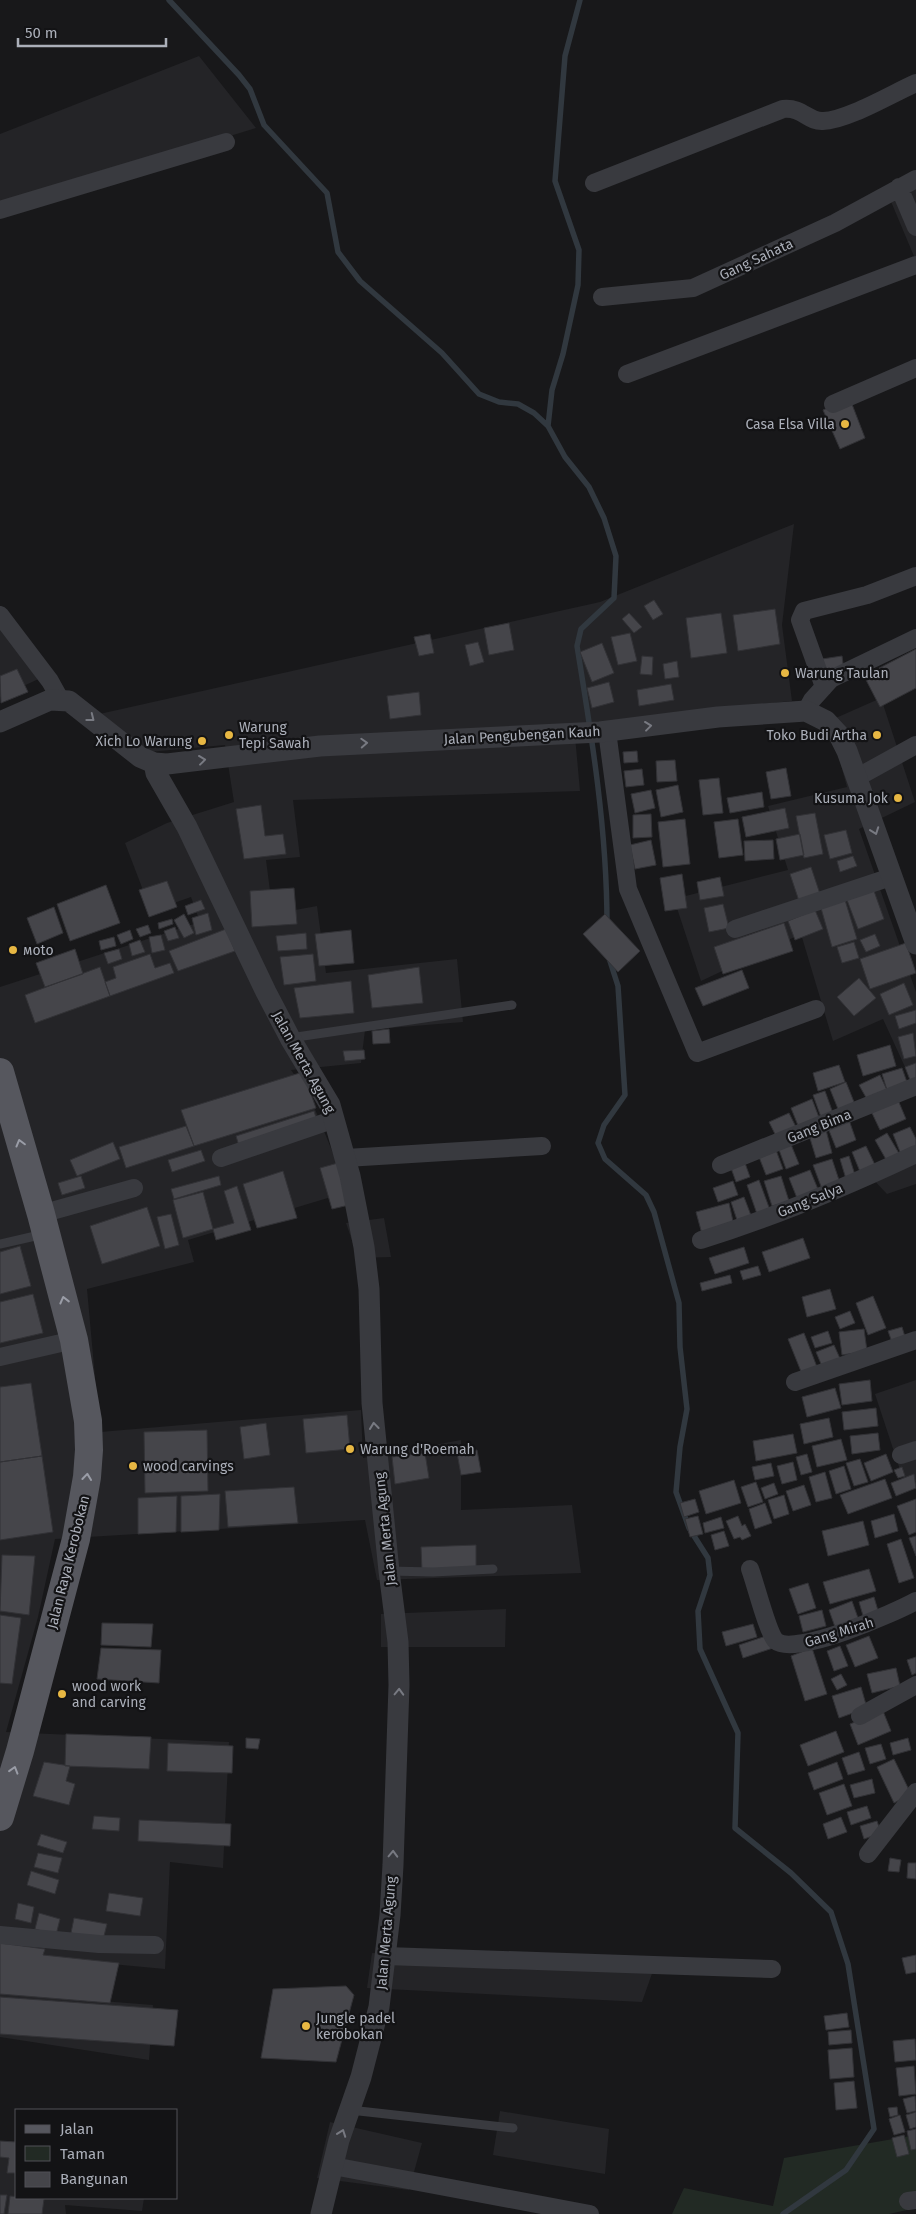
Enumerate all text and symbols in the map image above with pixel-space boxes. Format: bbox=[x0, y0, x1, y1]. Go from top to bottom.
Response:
scale bar bbox=[18, 15, 165, 47]
text: 50 m bbox=[25, 24, 58, 42]
street label: Gang Sahata bbox=[717, 235, 796, 284]
place label: Casa Elsa Villa bbox=[745, 416, 835, 433]
marker: Casa Elsa Villa bbox=[839, 418, 851, 430]
place label: Warung Taulan bbox=[795, 665, 889, 682]
marker: Warung Taulan bbox=[779, 667, 791, 679]
one-way arrow bbox=[85, 712, 94, 720]
place label: Warung Tepi Sawah bbox=[239, 719, 310, 752]
one-way arrow bbox=[644, 721, 652, 732]
street label: Jalan Pengubengan Kauh bbox=[443, 723, 601, 748]
place label: Toko Budi Artha bbox=[766, 727, 867, 744]
marker: Warung Tepi Sawah bbox=[223, 729, 235, 741]
marker: Toko Budi Artha bbox=[871, 729, 883, 741]
place label: Xich Lo Warung bbox=[96, 733, 193, 750]
marker: Xich Lo Warung bbox=[196, 735, 208, 747]
one-way arrow bbox=[360, 738, 368, 749]
one-way arrow bbox=[199, 755, 207, 766]
place label: Kusuma Jok bbox=[814, 790, 889, 807]
marker: Kusuma Jok bbox=[892, 792, 904, 804]
one-way arrow bbox=[869, 826, 879, 835]
place label: моto bbox=[23, 942, 54, 959]
marker: моto bbox=[7, 944, 19, 956]
street label: Jalan Merta Agung bbox=[268, 1008, 339, 1117]
street label: Gang Bima bbox=[785, 1106, 854, 1147]
one-way arrow bbox=[15, 1140, 25, 1148]
street label: Gang Salya bbox=[775, 1180, 845, 1221]
one-way arrow bbox=[59, 1296, 69, 1304]
one-way arrow bbox=[369, 1421, 380, 1429]
place label: Warung d'Roemah bbox=[360, 1441, 475, 1458]
marker: Warung d'Roemah bbox=[344, 1443, 356, 1455]
place label: wood carvings bbox=[143, 1458, 234, 1475]
marker: wood carvings bbox=[127, 1460, 139, 1472]
street label: Jalan Merta Agung bbox=[371, 1471, 400, 1587]
one-way arrow bbox=[81, 1473, 92, 1481]
street label: Jalan Raya Kerobokan bbox=[44, 1494, 93, 1631]
street label: Gang Mirah bbox=[803, 1614, 876, 1651]
place label: wood work and carving bbox=[72, 1678, 147, 1711]
marker: wood work and carving bbox=[56, 1688, 68, 1700]
one-way arrow bbox=[393, 1688, 404, 1696]
one-way arrow bbox=[9, 1767, 19, 1775]
one-way arrow bbox=[388, 1850, 398, 1858]
street label: Jalan Merta Agung bbox=[373, 1875, 400, 1991]
place label: Jungle padel kerobokan bbox=[316, 2010, 395, 2043]
marker: Jungle padel kerobokan bbox=[300, 2020, 312, 2032]
legend bbox=[15, 2109, 178, 2199]
text: Jalan bbox=[60, 2120, 94, 2138]
one-way arrow bbox=[336, 2129, 346, 2138]
text: Taman bbox=[60, 2145, 105, 2163]
text: Bangunan bbox=[60, 2170, 128, 2188]

